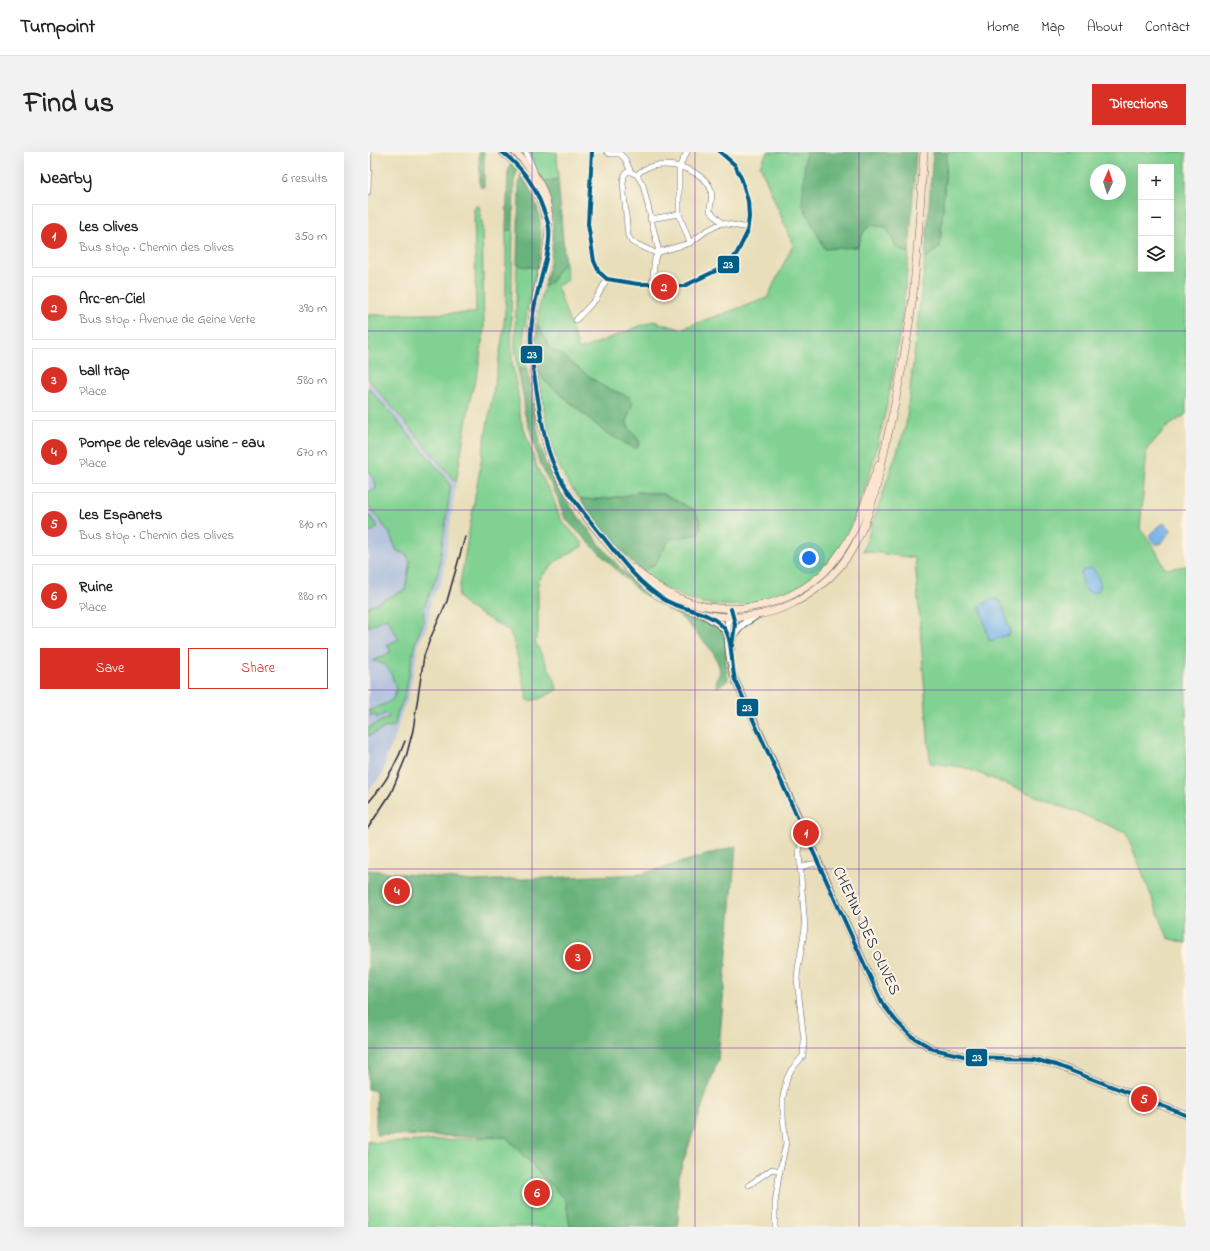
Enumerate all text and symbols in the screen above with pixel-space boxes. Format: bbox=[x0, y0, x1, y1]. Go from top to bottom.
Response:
text: Turnpoint bbox=[20, 14, 95, 41]
text: Home bbox=[987, 17, 1019, 38]
text: Map bbox=[1041, 17, 1065, 38]
text: About bbox=[1087, 17, 1123, 38]
text: Contact bbox=[1145, 17, 1190, 38]
text: Find us bbox=[24, 84, 114, 125]
button: Directions bbox=[1092, 84, 1186, 125]
north arrow bbox=[1090, 164, 1126, 200]
map controls bbox=[1138, 164, 1174, 272]
button: + bbox=[1138, 164, 1174, 200]
text: Nearby bbox=[40, 166, 92, 191]
text: 6 results bbox=[282, 169, 328, 188]
button: − bbox=[1138, 200, 1174, 236]
text: Les Olives bbox=[79, 216, 138, 238]
text: 1 bbox=[52, 227, 56, 246]
text: 350 m bbox=[295, 227, 327, 246]
button: layers bbox=[1138, 236, 1174, 272]
text: Bus stop · Chemin des Olives bbox=[79, 238, 234, 257]
line badge: 23 bbox=[717, 255, 740, 274]
text: 23 bbox=[722, 257, 733, 273]
pin: 2 bbox=[651, 272, 677, 302]
text: Arc-en-Ciel bbox=[79, 288, 145, 310]
text: 2 bbox=[51, 299, 57, 318]
text: 390 m bbox=[299, 299, 327, 318]
text: Bus stop · Avenue de Geine Verte bbox=[79, 310, 256, 329]
line badge: 23 bbox=[520, 345, 543, 364]
text: 23 bbox=[526, 347, 537, 363]
text: ball trap bbox=[79, 360, 130, 382]
text: 3 bbox=[51, 371, 57, 390]
text: 580 m bbox=[296, 371, 327, 390]
text: Place bbox=[79, 382, 107, 401]
text: Pompe de relevage usine - eau bbox=[79, 432, 265, 454]
text: 4 bbox=[51, 443, 57, 462]
text: 670 m bbox=[297, 443, 327, 462]
text: Place bbox=[79, 454, 107, 473]
text: Les Espanets bbox=[79, 504, 162, 526]
text: 5 bbox=[50, 515, 58, 534]
text: 810 m bbox=[299, 515, 327, 534]
text: Bus stop · Chemin des Olives bbox=[79, 526, 234, 545]
your location bbox=[799, 548, 819, 568]
text: Ruine bbox=[79, 576, 113, 598]
text: 6 bbox=[51, 587, 57, 606]
text: 880 m bbox=[298, 587, 327, 606]
text: Place bbox=[79, 598, 107, 617]
button: Save bbox=[40, 648, 180, 689]
button: Share bbox=[188, 648, 328, 689]
line badge: 23 bbox=[736, 698, 759, 717]
text: 23 bbox=[741, 700, 752, 716]
pin: 1 bbox=[793, 818, 819, 848]
street label: CHEMIN DES OLIVES bbox=[826, 863, 906, 999]
pin: 4 bbox=[384, 876, 410, 906]
pin: 3 bbox=[565, 942, 591, 972]
line badge: 23 bbox=[965, 1048, 988, 1067]
text: 23 bbox=[971, 1050, 982, 1066]
pin: 5 bbox=[1131, 1084, 1157, 1114]
pin: 6 bbox=[524, 1178, 550, 1208]

